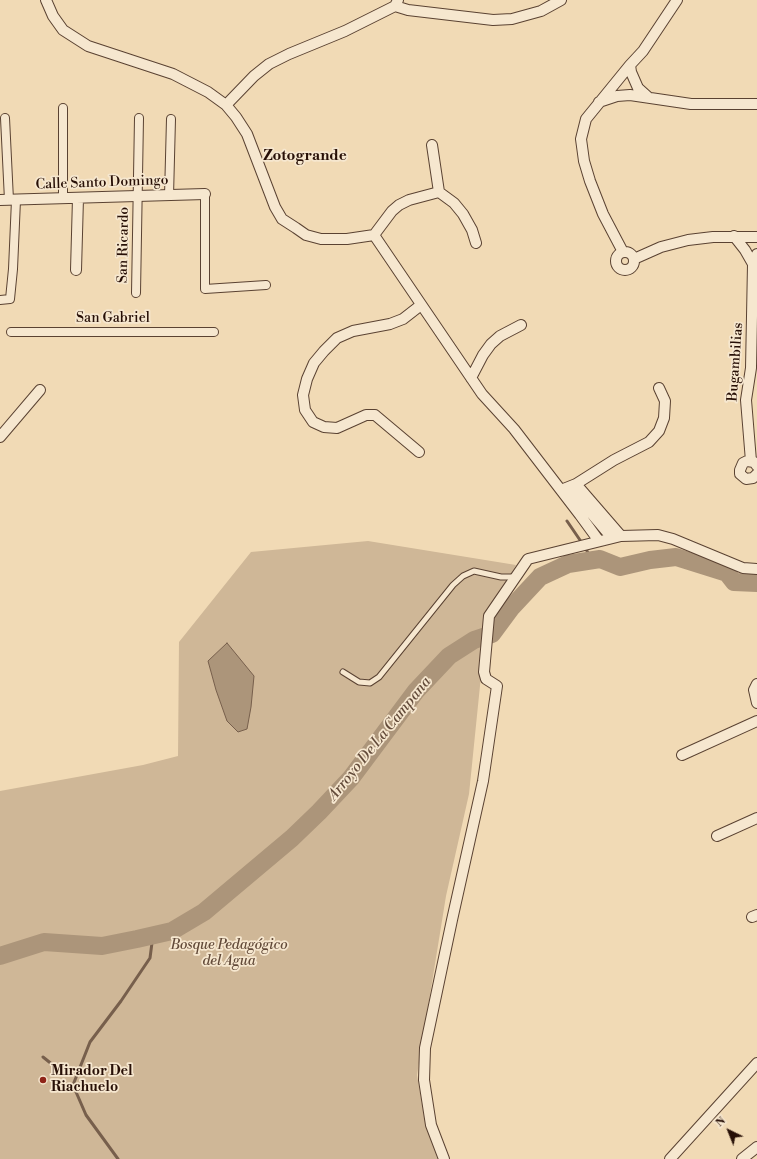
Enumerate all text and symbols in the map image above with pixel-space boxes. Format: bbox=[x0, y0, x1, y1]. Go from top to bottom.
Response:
district label: Zotogrande bbox=[263, 147, 347, 165]
street label: Calle Santo Domingo bbox=[35, 172, 169, 194]
street label: San Ricardo bbox=[115, 207, 133, 283]
street label: San Gabriel bbox=[76, 311, 150, 327]
street label: Bugambilias bbox=[725, 322, 747, 402]
water label: Arroyo De La Campana bbox=[325, 674, 435, 804]
park label: Bosque Pedagógico del Agua bbox=[170, 938, 288, 970]
place label: Mirador Del Riachuelo bbox=[51, 1064, 133, 1096]
marker: Mirador Del Riachuelo bbox=[38, 1075, 48, 1085]
north arrow bbox=[709, 1111, 749, 1151]
text: N bbox=[713, 1114, 729, 1130]

